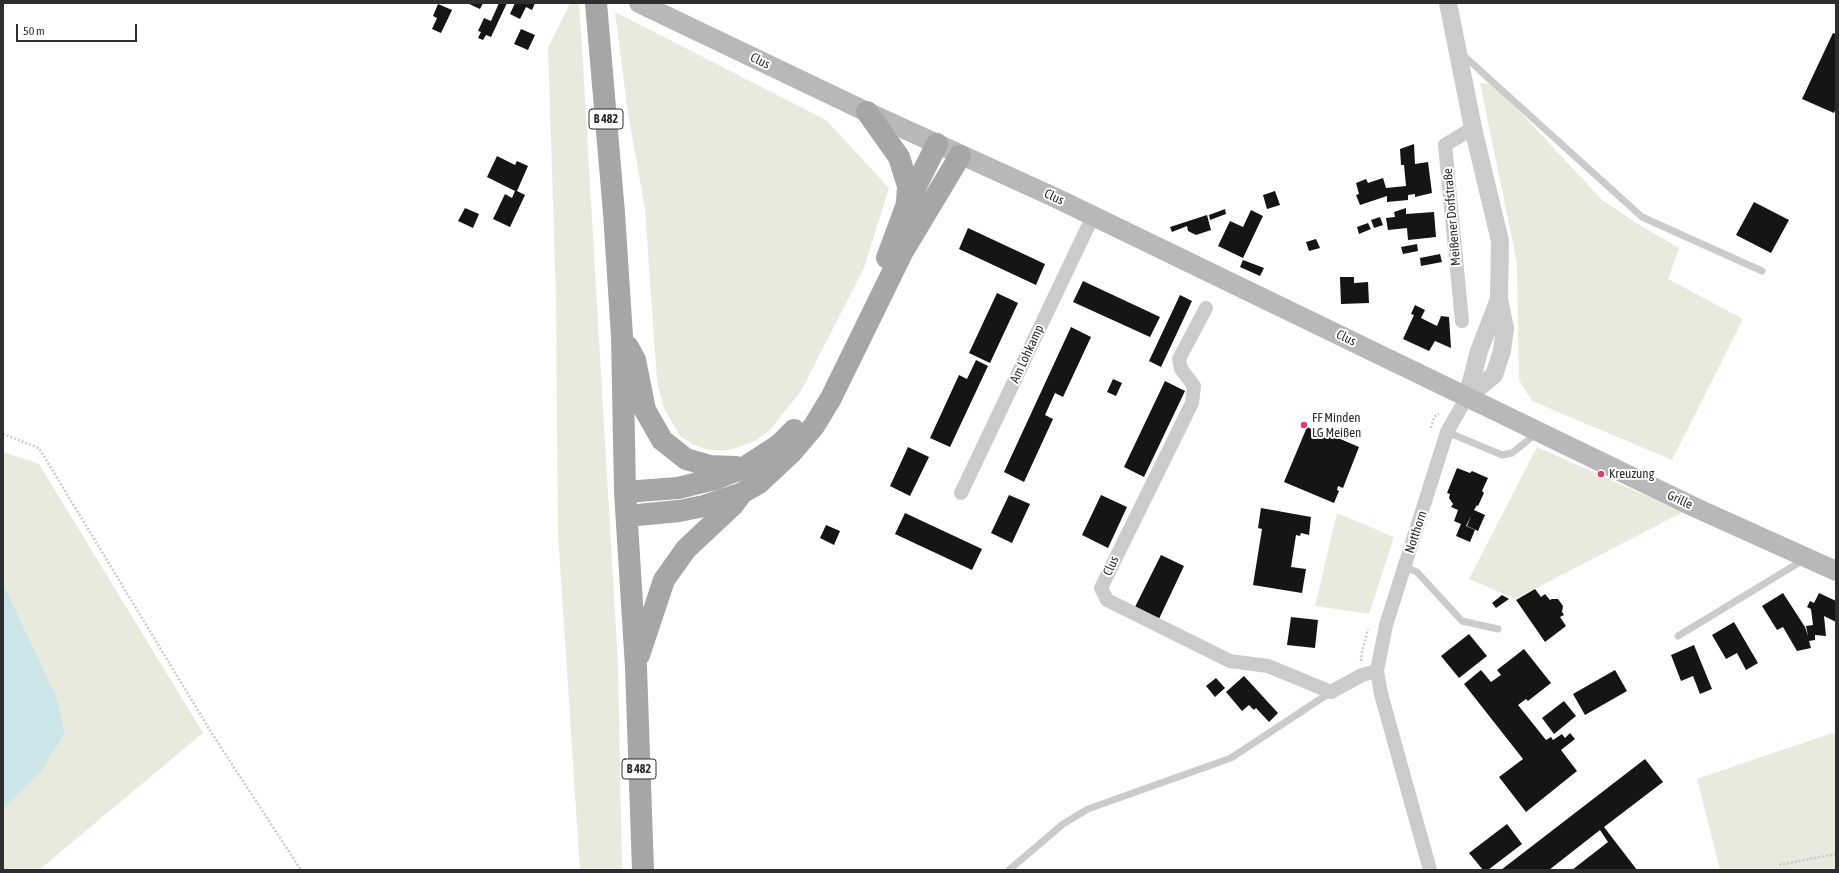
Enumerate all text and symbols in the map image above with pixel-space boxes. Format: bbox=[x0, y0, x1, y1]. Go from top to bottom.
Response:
scale bar bbox=[18, 16, 139, 42]
text: 50 m bbox=[23, 24, 45, 38]
street label: Clus bbox=[748, 50, 772, 72]
road number: B 482 bbox=[589, 109, 623, 129]
street label: Meißener Dorfstraße bbox=[1440, 167, 1464, 267]
street label: Clus bbox=[1042, 186, 1066, 208]
street label: Am Lohkamp bbox=[1007, 322, 1047, 386]
street label: Clus bbox=[1334, 327, 1358, 349]
place label: FF Minden LG Meißen bbox=[1312, 410, 1361, 441]
marker: FF Minden LG Meißen bbox=[1299, 420, 1309, 430]
place label: Kreuzung bbox=[1609, 466, 1654, 482]
marker: Kreuzung bbox=[1596, 469, 1606, 479]
street label: Grille bbox=[1665, 487, 1695, 513]
street label: Notthorn bbox=[1402, 509, 1430, 555]
street label: Clus bbox=[1100, 554, 1122, 578]
road number: B 482 bbox=[622, 759, 656, 779]

